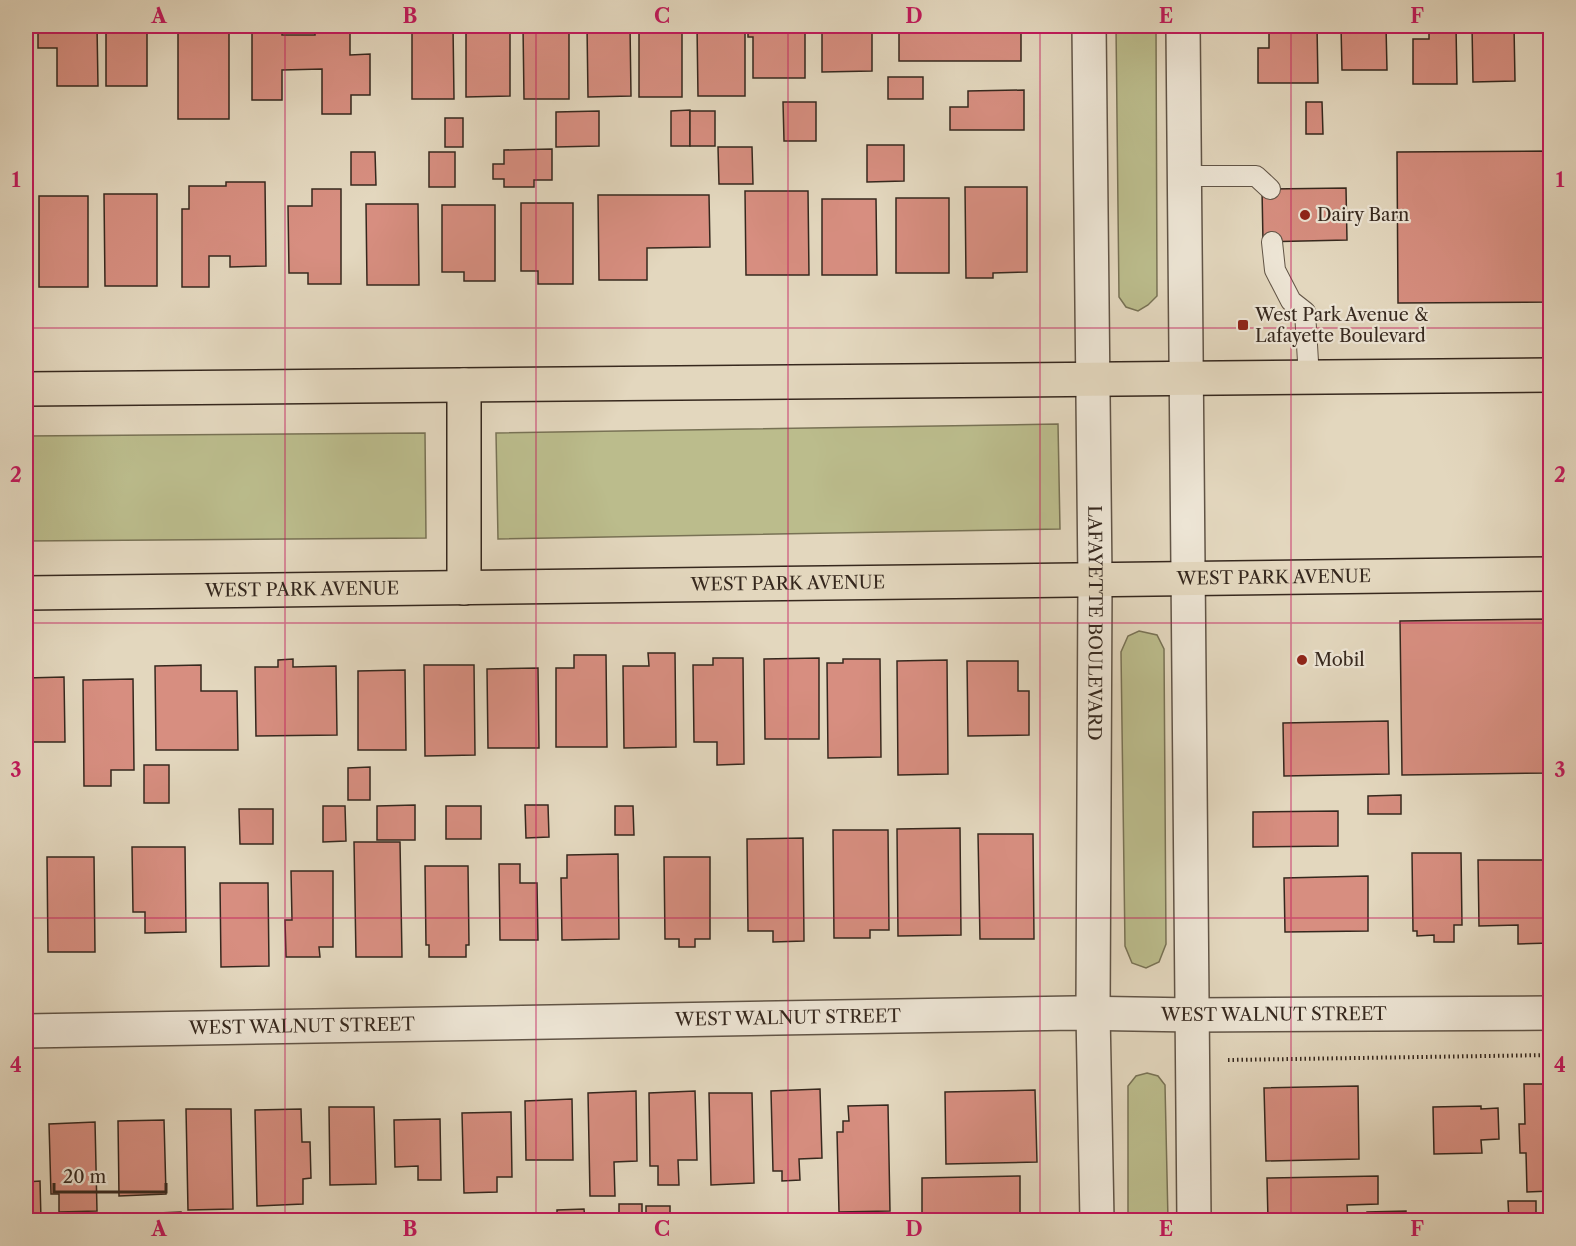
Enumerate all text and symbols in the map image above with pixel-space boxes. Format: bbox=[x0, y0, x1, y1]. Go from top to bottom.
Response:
text: A bbox=[150, 4, 167, 28]
text: B bbox=[403, 4, 418, 28]
text: C bbox=[654, 4, 670, 28]
text: D bbox=[905, 4, 923, 28]
text: E bbox=[1159, 4, 1173, 28]
text: F bbox=[1410, 4, 1424, 28]
text: 1 bbox=[12, 168, 21, 192]
text: 1 bbox=[1556, 168, 1565, 192]
place label: Dairy Barn bbox=[1317, 204, 1409, 226]
marker: Dairy Barn bbox=[1298, 208, 1312, 222]
place label: West Park Avenue & Lafayette Boulevard bbox=[1254, 304, 1429, 347]
marker: West Park Avenue & Lafayette Boulevard bbox=[1236, 318, 1250, 332]
text: 2 bbox=[10, 463, 22, 487]
text: 2 bbox=[1554, 463, 1566, 487]
street label: LAFAYETTE BOULEVARD bbox=[1083, 505, 1106, 741]
street label: WEST PARK AVENUE bbox=[1176, 565, 1371, 590]
street label: WEST PARK AVENUE bbox=[690, 571, 885, 596]
street label: WEST PARK AVENUE bbox=[204, 577, 399, 602]
place label: Mobil bbox=[1314, 649, 1364, 671]
marker: Mobil bbox=[1295, 653, 1309, 667]
text: 3 bbox=[10, 758, 22, 782]
text: 3 bbox=[1554, 758, 1566, 782]
street label: WEST WALNUT STREET bbox=[1160, 1003, 1387, 1026]
street label: WEST WALNUT STREET bbox=[674, 1005, 902, 1031]
street label: WEST WALNUT STREET bbox=[188, 1013, 416, 1039]
text: 4 bbox=[10, 1053, 22, 1077]
text: 4 bbox=[1554, 1053, 1566, 1077]
scale bar bbox=[54, 1156, 166, 1194]
text: 20 m bbox=[63, 1166, 107, 1188]
text: A bbox=[150, 1217, 167, 1241]
text: B bbox=[403, 1217, 418, 1241]
text: C bbox=[654, 1217, 670, 1241]
text: D bbox=[905, 1217, 923, 1241]
text: E bbox=[1159, 1217, 1173, 1241]
text: F bbox=[1410, 1217, 1424, 1241]

